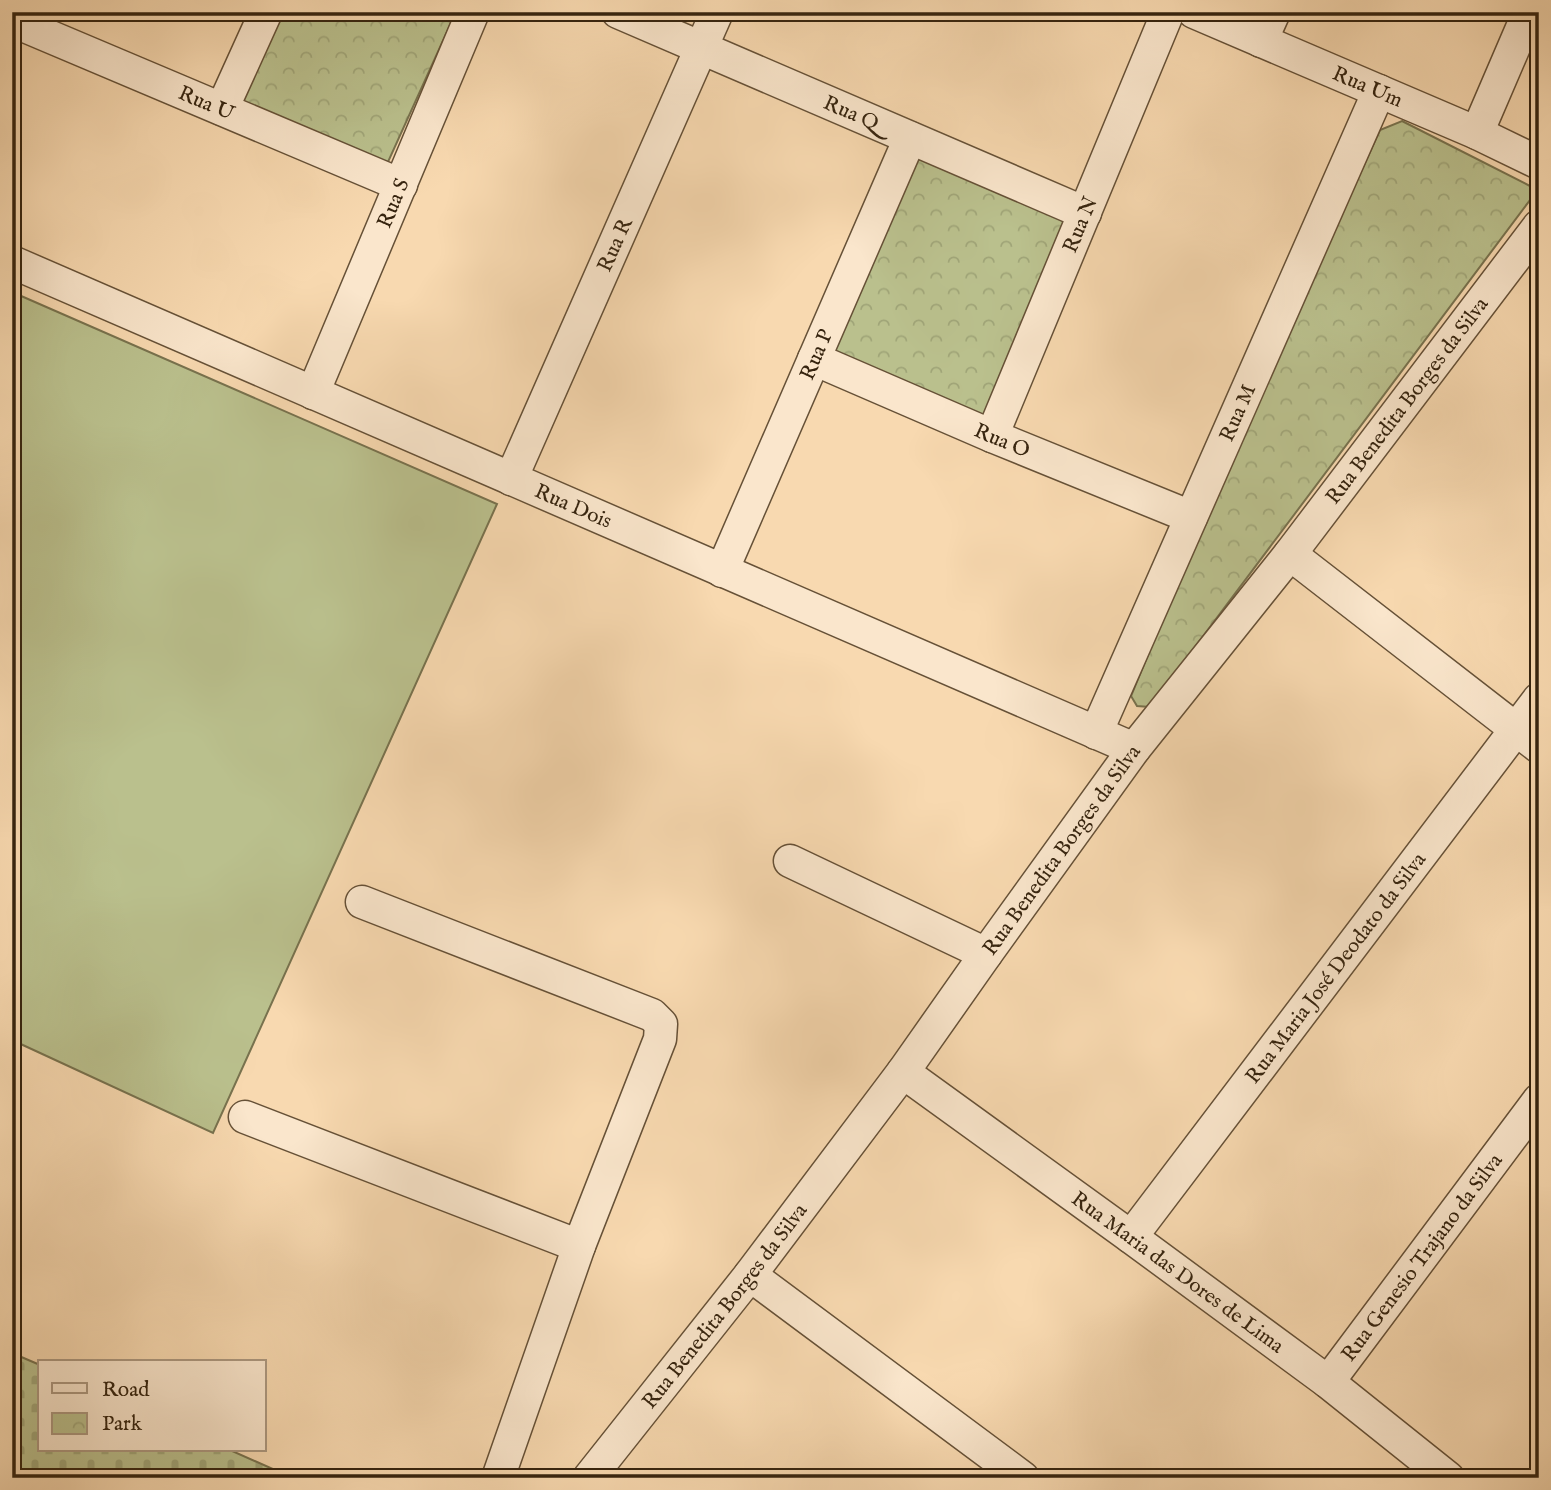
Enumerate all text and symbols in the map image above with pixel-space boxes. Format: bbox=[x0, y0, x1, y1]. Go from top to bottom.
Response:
street label: Rua Um bbox=[1328, 61, 1406, 115]
street label: Rua U bbox=[174, 80, 238, 128]
street label: Rua Q bbox=[819, 90, 896, 143]
street label: Rua S bbox=[372, 175, 417, 232]
street label: Rua N bbox=[1057, 193, 1105, 257]
street label: Rua R bbox=[592, 213, 640, 277]
street label: Rua Benedita Borges da Silva bbox=[1320, 291, 1496, 510]
street label: Rua P bbox=[795, 326, 840, 385]
street label: Rua M bbox=[1214, 380, 1263, 446]
street label: Rua O bbox=[970, 418, 1034, 465]
street label: Rua Dois bbox=[530, 478, 616, 536]
street label: Rua Benedita Borges da Silva bbox=[977, 739, 1148, 961]
street label: Rua Maria José Deodato da Silva bbox=[1240, 847, 1433, 1090]
street label: Rua Genesio Trajano da Silva bbox=[1336, 1148, 1510, 1367]
street label: Rua Maria das Dores de Lima bbox=[1065, 1186, 1290, 1361]
street label: Rua Benedita Borges da Silva bbox=[637, 1198, 815, 1415]
legend bbox=[38, 1360, 266, 1452]
text: Road bbox=[102, 1377, 150, 1404]
text: Park bbox=[102, 1411, 143, 1438]

